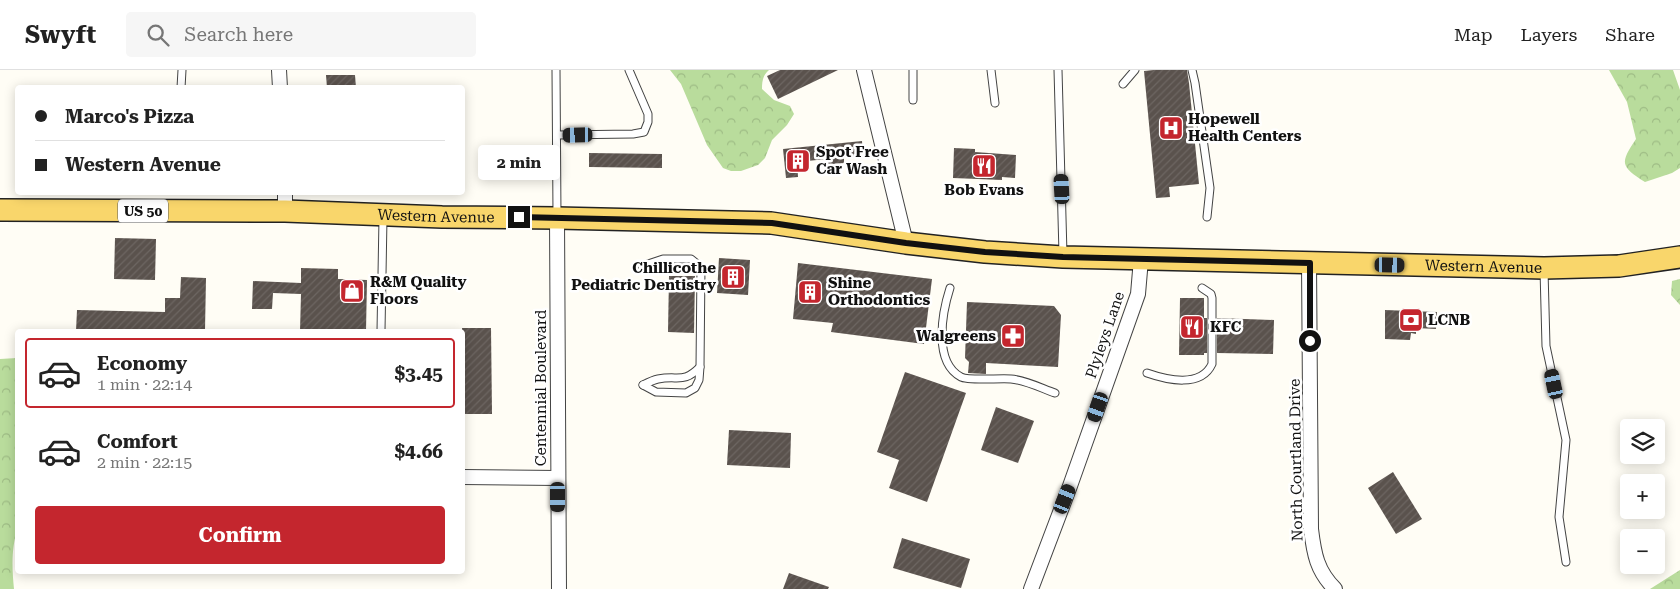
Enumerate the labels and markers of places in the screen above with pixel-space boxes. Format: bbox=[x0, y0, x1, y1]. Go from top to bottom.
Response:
place label: Hopewell Health Centers bbox=[1188, 110, 1302, 145]
hospital icon: Hopewell Health Centers bbox=[1158, 115, 1184, 141]
place label: Spot Free Car Wash bbox=[816, 143, 889, 178]
building icon: Spot Free Car Wash bbox=[785, 148, 811, 174]
restaurant icon: Bob Evans bbox=[971, 153, 997, 179]
place label: Bob Evans bbox=[944, 181, 1024, 199]
place label: Chillicothe Pediatric Dentistry bbox=[571, 259, 716, 294]
building icon: Chillicothe Pediatric Dentistry bbox=[720, 264, 746, 290]
place label: R&M Quality Floors bbox=[370, 273, 467, 308]
place label: Shine Orthodontics bbox=[828, 274, 931, 309]
shop icon: R&M Quality Floors bbox=[339, 278, 365, 304]
building icon: Shine Orthodontics bbox=[797, 279, 823, 305]
bank icon: LCNB bbox=[1398, 307, 1424, 333]
place label: LCNB bbox=[1428, 311, 1471, 329]
restaurant icon: KFC bbox=[1179, 314, 1205, 340]
place label: KFC bbox=[1210, 318, 1242, 336]
pharmacy icon: Walgreens bbox=[1000, 323, 1026, 349]
place label: Walgreens bbox=[916, 327, 996, 345]

